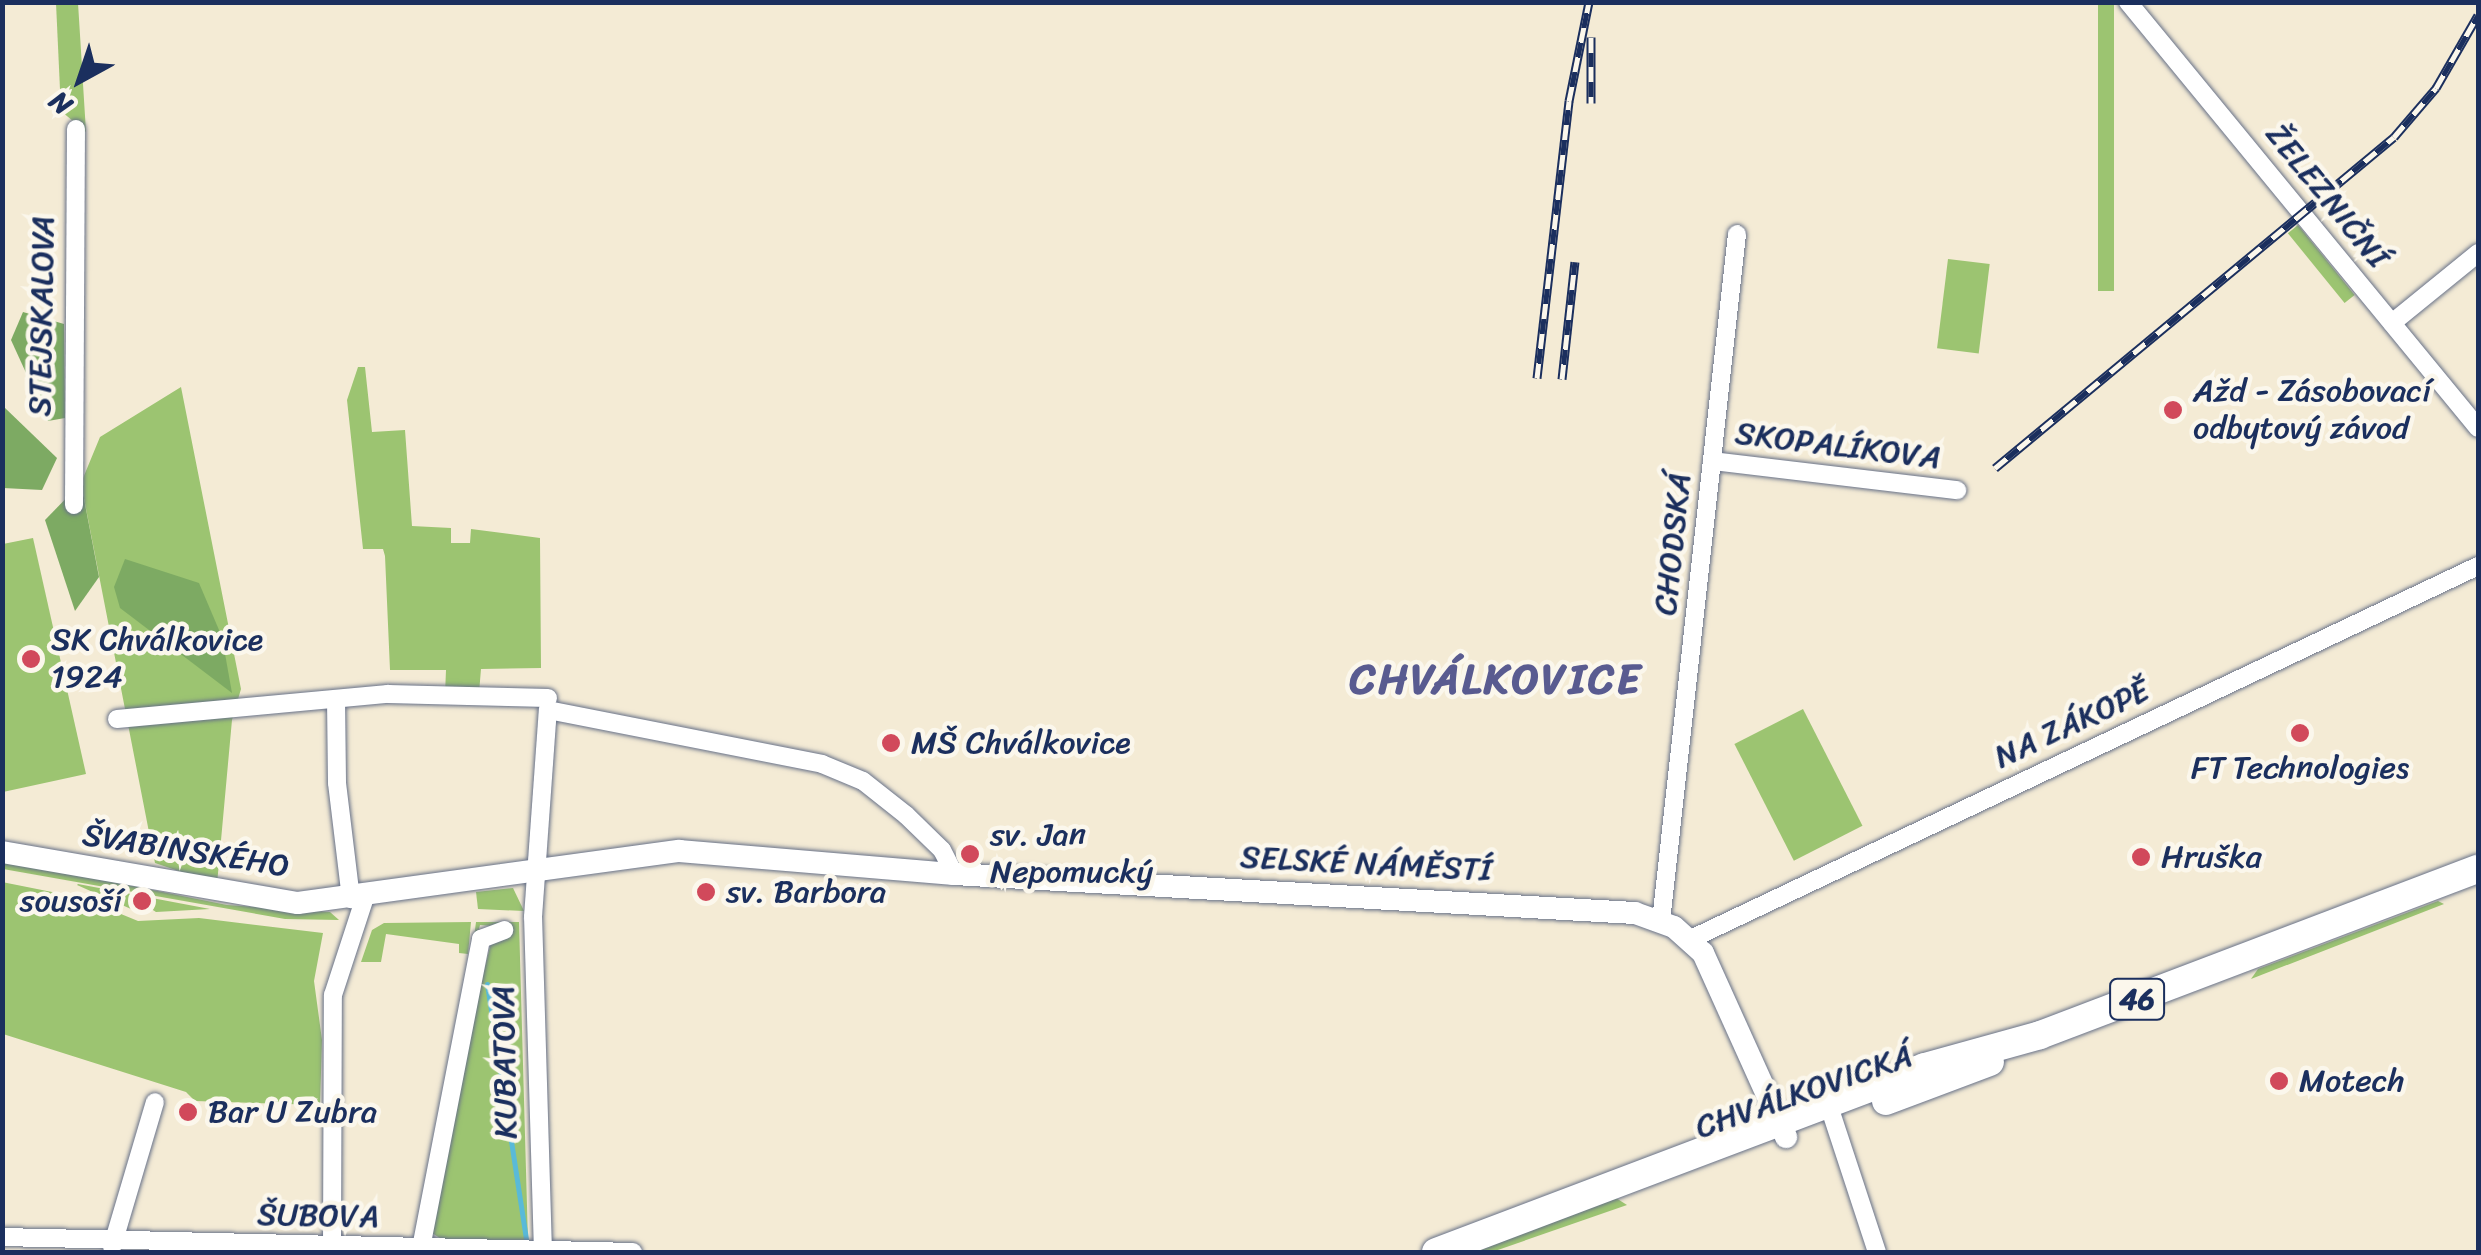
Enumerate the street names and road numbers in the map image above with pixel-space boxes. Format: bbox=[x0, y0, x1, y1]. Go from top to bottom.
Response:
street label: ŽELEZNIČNÍ bbox=[2257, 116, 2397, 276]
street label: STEJSKALOVA bbox=[21, 215, 63, 417]
street label: SKOPALÍKOVA bbox=[1733, 414, 1943, 478]
street label: CHODSKÁ bbox=[1646, 471, 1700, 617]
street label: NA ZÁKOPĚ bbox=[1989, 672, 2155, 776]
street label: ŠVABINSKÉHO bbox=[80, 816, 292, 886]
street label: SELSKÉ NÁMĚSTÍ bbox=[1240, 838, 1492, 890]
road number: 46 bbox=[2107, 974, 2167, 1024]
street label: KUBATOVA bbox=[484, 985, 526, 1139]
street label: CHVÁLKOVICKÁ bbox=[1690, 1037, 1918, 1147]
street label: ŠUBOVA bbox=[257, 1196, 379, 1236]

